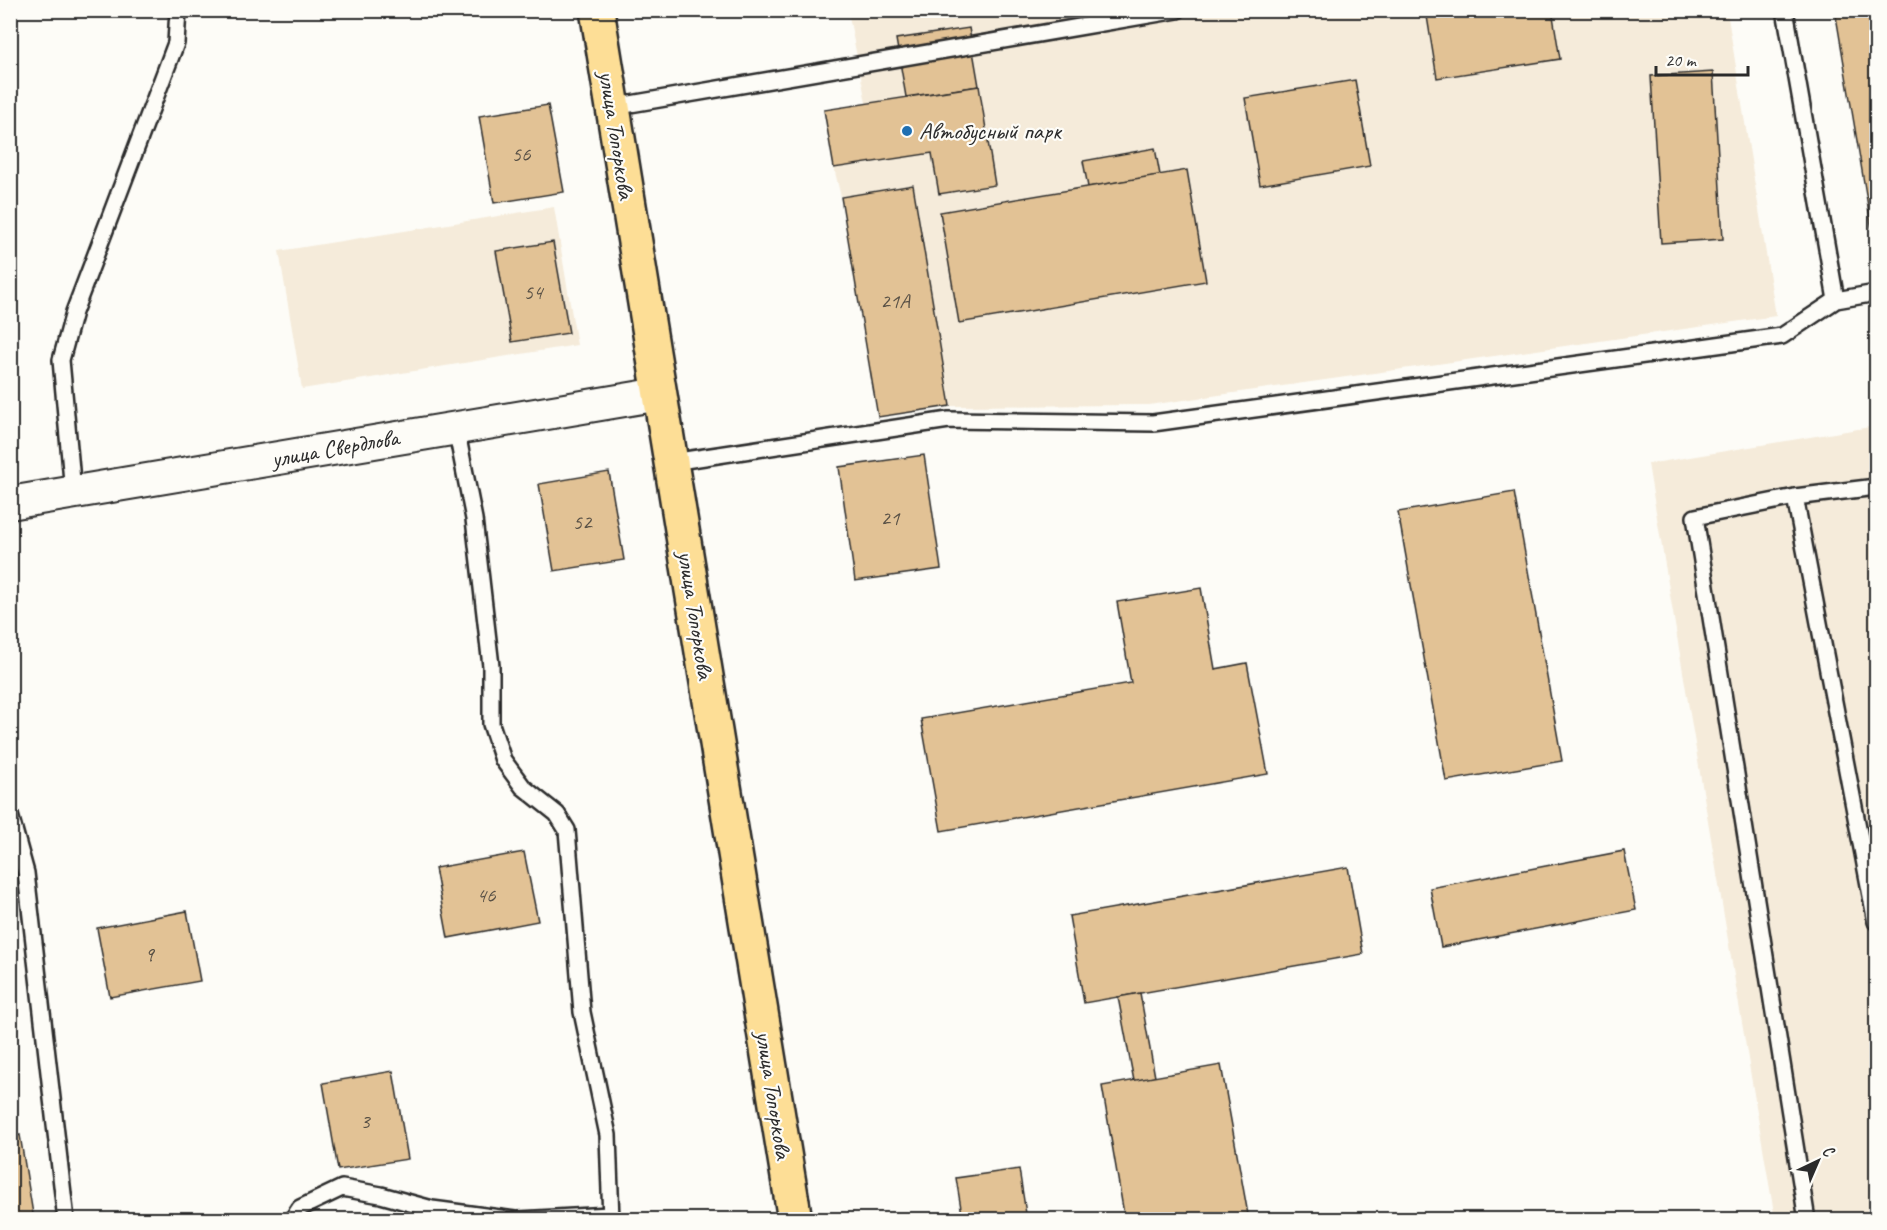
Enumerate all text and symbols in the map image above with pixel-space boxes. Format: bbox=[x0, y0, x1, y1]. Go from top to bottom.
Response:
scale bar bbox=[1656, 39, 1748, 77]
text: 20 m bbox=[1665, 49, 1698, 71]
street label: улица Топоркова bbox=[592, 67, 642, 203]
place label: Автобусный парк bbox=[919, 116, 1063, 146]
marker: Автобусный парк bbox=[900, 124, 914, 138]
house number: 56 bbox=[512, 141, 531, 167]
house number: 54 bbox=[524, 279, 545, 305]
house number: 21А bbox=[880, 288, 911, 314]
street label: улица Свердлова bbox=[267, 422, 403, 474]
house number: 21 bbox=[881, 505, 901, 531]
house number: 52 bbox=[573, 509, 593, 535]
street label: улица Топоркова bbox=[671, 547, 721, 683]
house number: 46 bbox=[477, 882, 496, 908]
house number: 9 bbox=[144, 941, 155, 967]
street label: улица Топоркова bbox=[749, 1027, 799, 1163]
house number: 3 bbox=[360, 1108, 371, 1134]
north arrow bbox=[1788, 1131, 1848, 1191]
text: С bbox=[1818, 1141, 1839, 1162]

